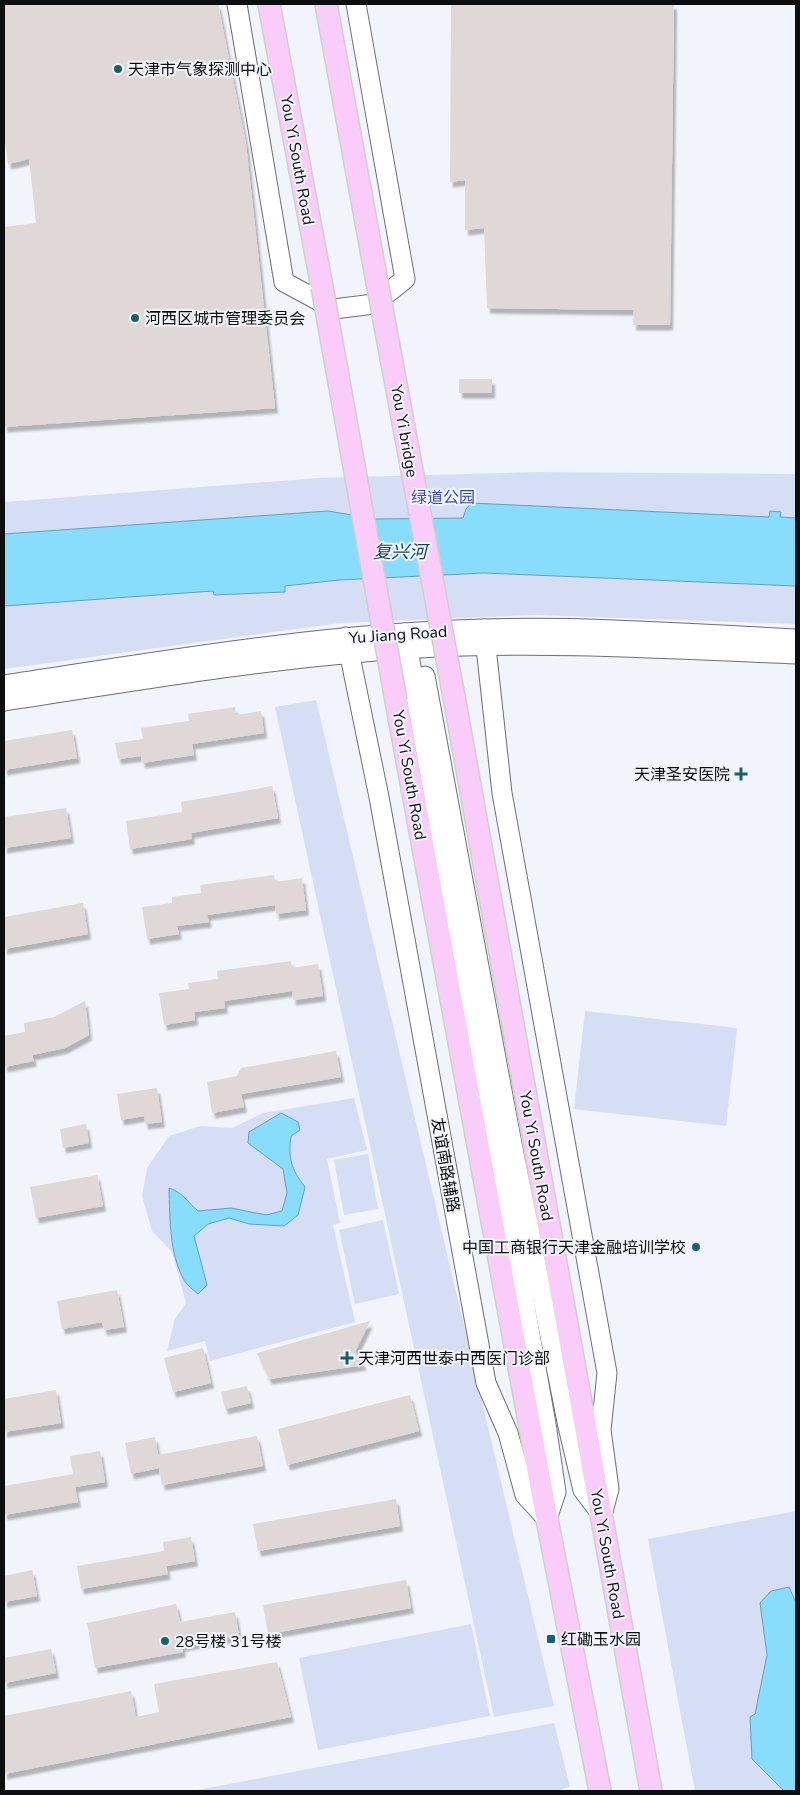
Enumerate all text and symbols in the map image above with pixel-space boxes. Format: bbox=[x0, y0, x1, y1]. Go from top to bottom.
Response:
place label: 天津市气象探测中心 bbox=[128, 59, 272, 81]
marker: 天津市气象探测中心 bbox=[112, 63, 124, 75]
street label: You Yi South Road bbox=[275, 93, 319, 227]
place label: 河西区城市管理委员会 bbox=[145, 308, 305, 330]
marker: 河西区城市管理委员会 bbox=[129, 312, 141, 324]
street label: You Yi bridge bbox=[385, 382, 423, 479]
park label: 绿道公园 bbox=[411, 487, 475, 509]
water label: 复兴河 bbox=[373, 540, 430, 564]
street label: Yu Jiang Road bbox=[347, 621, 448, 649]
street label: You Yi South Road bbox=[387, 708, 431, 842]
place label: 天津圣安医院 bbox=[634, 764, 730, 786]
marker: 天津圣安医院 bbox=[734, 767, 748, 781]
street label: You Yi South Road bbox=[514, 1089, 558, 1223]
street label: 友谊南路辅路 bbox=[426, 1116, 464, 1214]
place label: 中国工商银行天津金融培训学校 bbox=[462, 1237, 686, 1259]
marker: 中国工商银行天津金融培训学校 bbox=[690, 1241, 702, 1253]
place label: 天津河西世泰中西医门诊部 bbox=[358, 1348, 550, 1370]
marker: 天津河西世泰中西医门诊部 bbox=[340, 1351, 354, 1365]
street label: You Yi South Road bbox=[585, 1487, 629, 1621]
place label: 红磡玉水园 bbox=[561, 1629, 641, 1651]
place label: 28号楼 31号楼 bbox=[175, 1631, 282, 1653]
marker: 红磡玉水园 bbox=[545, 1633, 557, 1645]
marker: 28号楼 31号楼 bbox=[159, 1635, 171, 1647]

